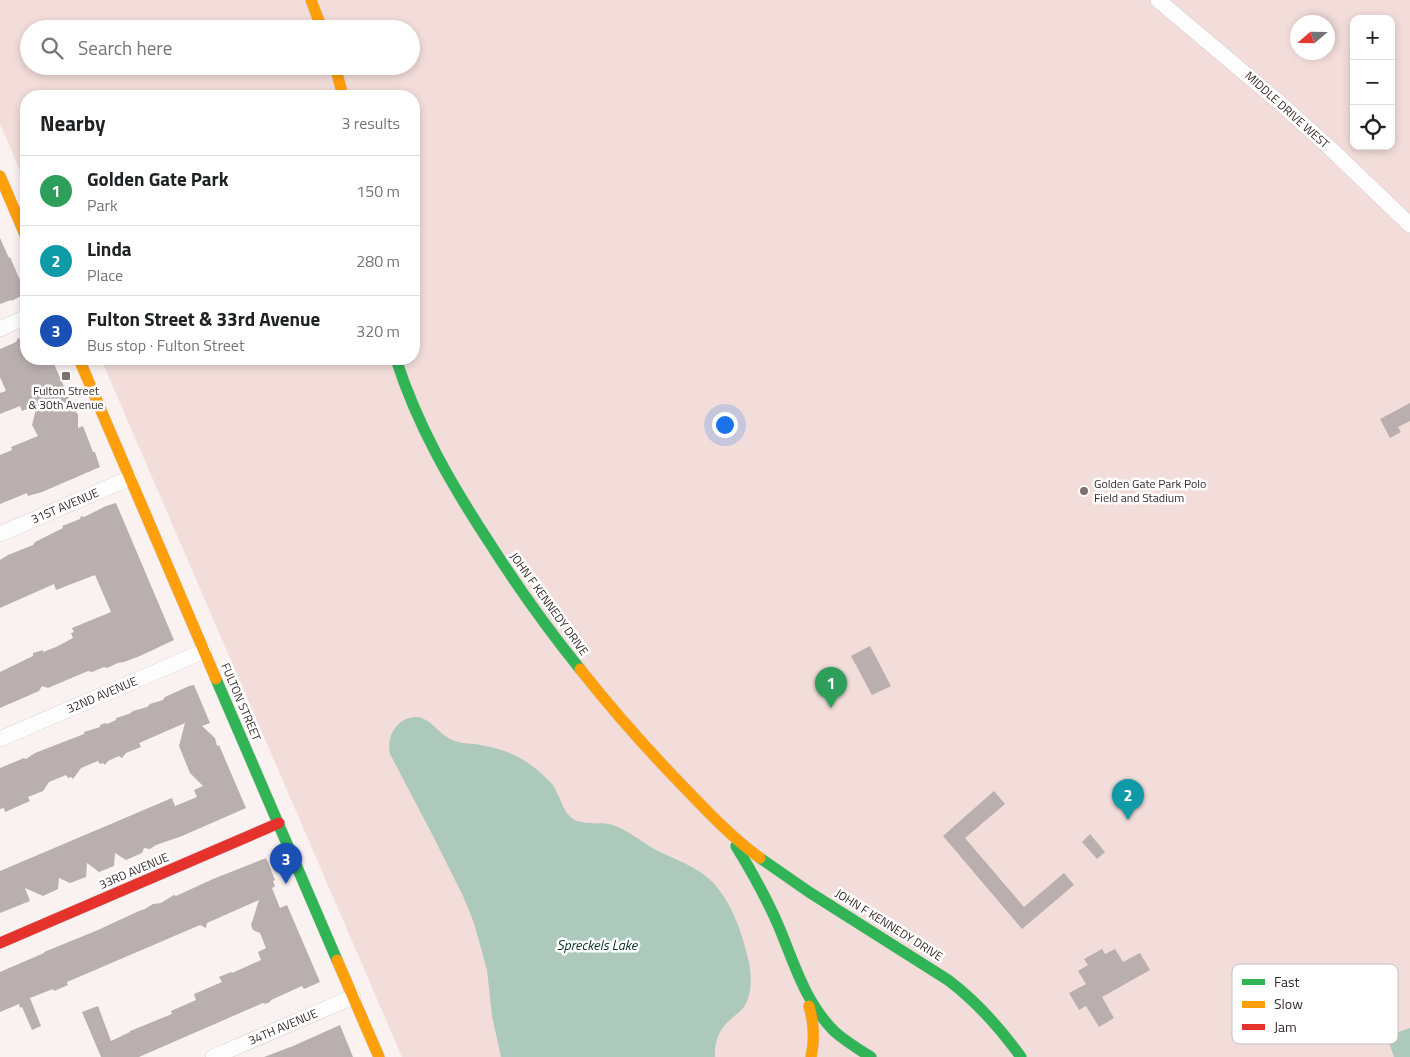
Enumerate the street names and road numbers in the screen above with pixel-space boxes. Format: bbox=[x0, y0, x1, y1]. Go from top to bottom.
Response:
street label: MIDDLE DRIVE WEST bbox=[1241, 66, 1334, 153]
street label: 31ST AVENUE bbox=[28, 483, 102, 528]
street label: JOHN F KENNEDY DRIVE bbox=[505, 548, 594, 660]
street label: FULTON STREET bbox=[216, 660, 267, 744]
street label: 32ND AVENUE bbox=[64, 671, 140, 718]
street label: 33RD AVENUE bbox=[96, 847, 172, 894]
street label: JOHN F KENNEDY DRIVE bbox=[832, 884, 947, 966]
street label: 34TH AVENUE bbox=[245, 1003, 321, 1050]

